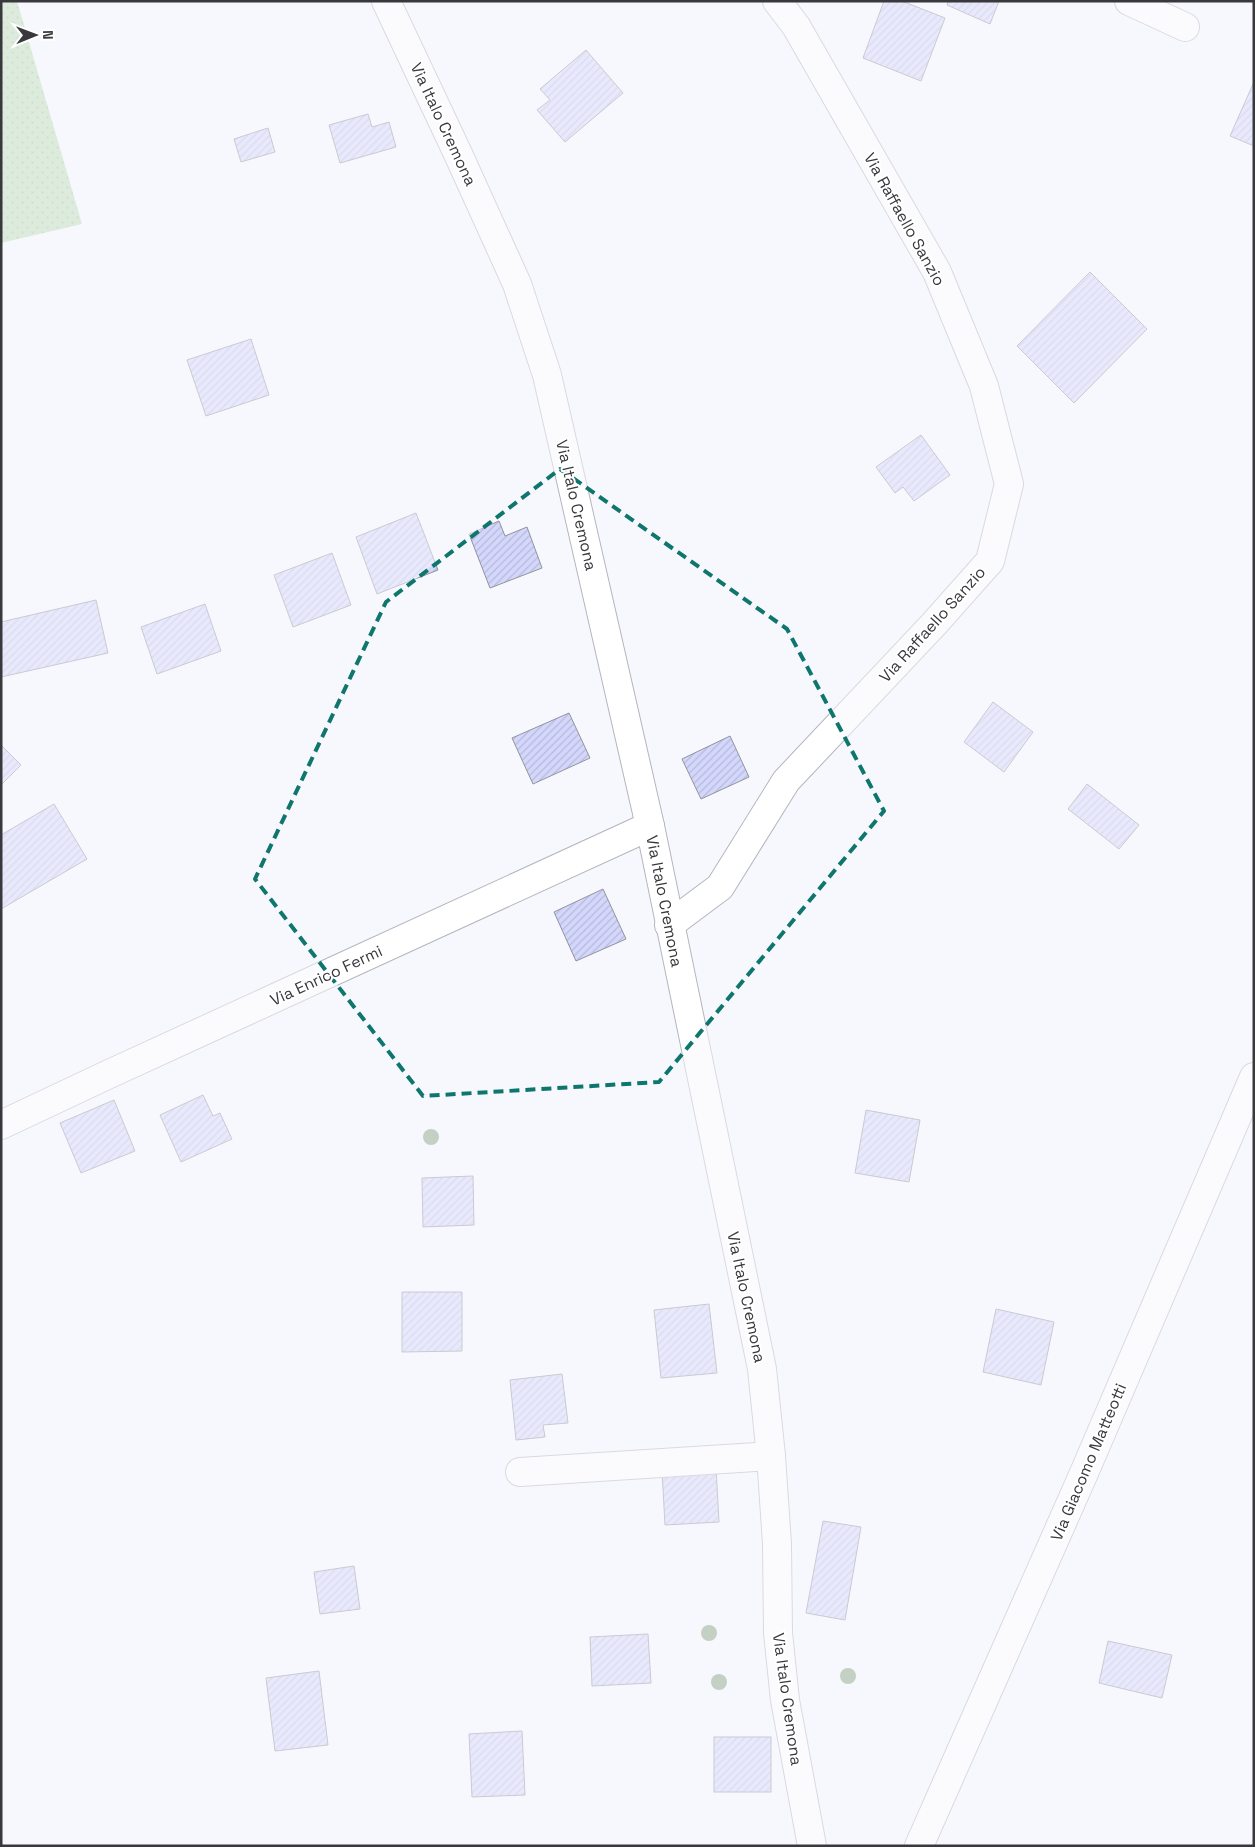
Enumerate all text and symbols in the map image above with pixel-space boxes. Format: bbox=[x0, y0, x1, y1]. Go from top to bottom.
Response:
north arrow bbox=[10, 10, 60, 60]
text: N bbox=[39, 30, 57, 40]
street label: Via Italo Cremona bbox=[406, 59, 481, 189]
street label: Via Raffaello Sanzio bbox=[859, 149, 950, 290]
street label: Via Italo Cremona bbox=[551, 438, 602, 573]
street label: Via Raffaello Sanzio bbox=[875, 562, 990, 687]
street label: Via Italo Cremona bbox=[641, 834, 688, 969]
street label: Via Enrico Fermi bbox=[267, 940, 386, 1011]
street label: Via Italo Cremona bbox=[722, 1230, 771, 1365]
street label: Via Giacomo Matteotti bbox=[1046, 1380, 1131, 1544]
street label: Via Italo Cremona bbox=[768, 1631, 807, 1767]

